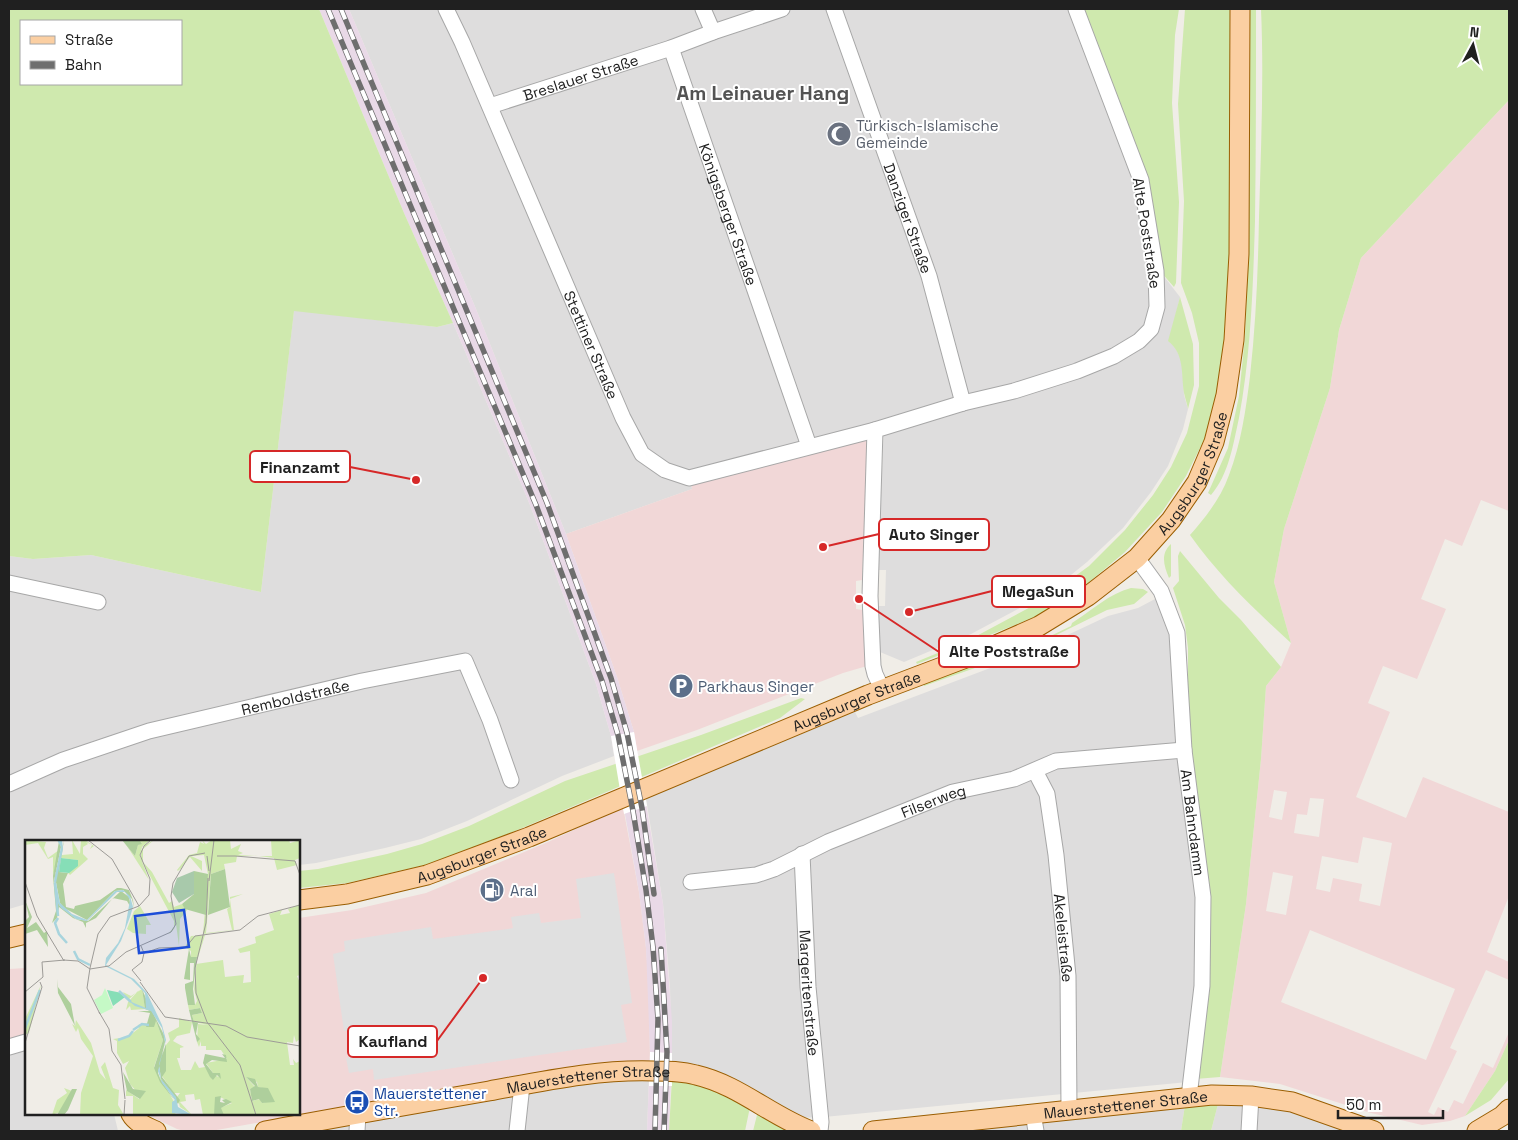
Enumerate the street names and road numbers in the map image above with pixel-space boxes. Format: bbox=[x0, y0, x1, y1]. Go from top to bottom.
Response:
street label: Breslauer Straße bbox=[520, 50, 641, 104]
street label: Königsberger Straße bbox=[695, 141, 762, 288]
street label: Danziger Straße bbox=[880, 160, 937, 276]
street label: Alte Poststraße bbox=[1129, 176, 1165, 290]
street label: Stettiner Straße bbox=[560, 288, 623, 402]
street label: Augsburger Straße bbox=[1153, 409, 1231, 539]
street label: Augsburger Straße bbox=[789, 666, 923, 735]
street label: Remboldstraße bbox=[239, 675, 351, 719]
street label: Am Bahndamm bbox=[1177, 768, 1210, 877]
street label: Filserweg bbox=[898, 780, 968, 821]
street label: Augsburger Straße bbox=[415, 821, 549, 887]
street label: Akeleistraße bbox=[1050, 893, 1078, 983]
street label: Margeritenstraße bbox=[796, 929, 824, 1057]
street label: Mauerstettener Straße bbox=[505, 1061, 671, 1097]
street label: Mauerstettener Straße bbox=[1043, 1086, 1209, 1122]

